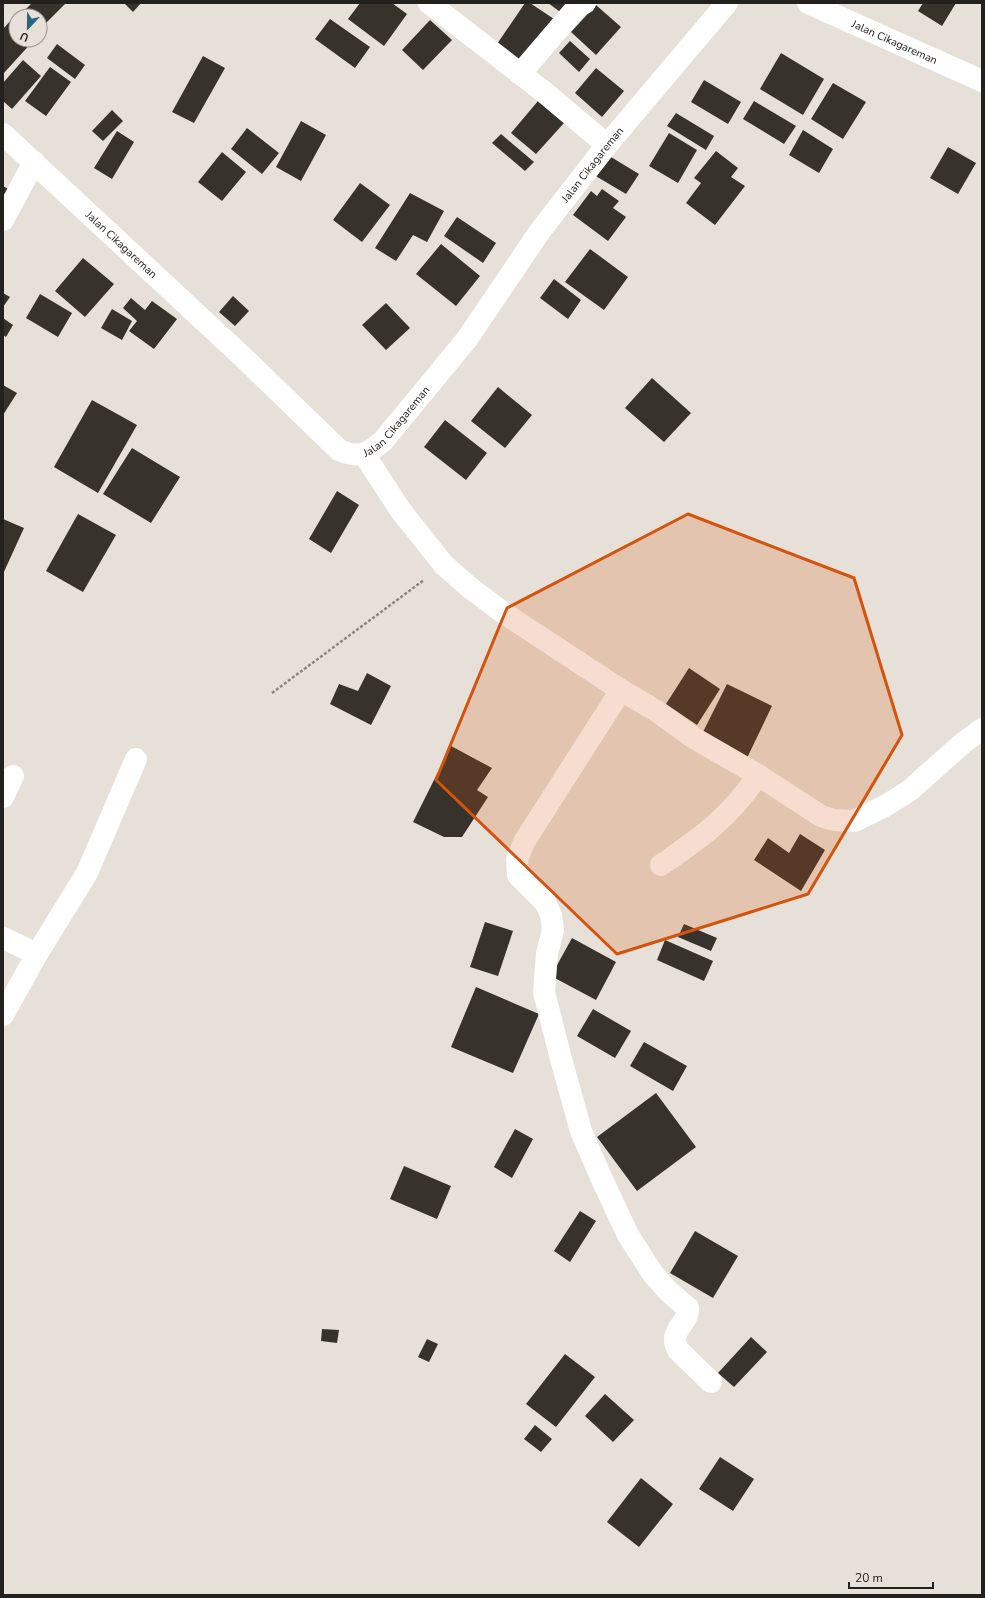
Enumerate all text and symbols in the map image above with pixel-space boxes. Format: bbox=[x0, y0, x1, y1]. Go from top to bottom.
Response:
north arrow bbox=[8, 8, 48, 48]
street label: Jalan Cikagareman bbox=[848, 16, 940, 68]
text: U bbox=[18, 28, 31, 45]
street label: Jalan Cikagareman bbox=[557, 124, 627, 206]
street label: Jalan Cikagareman bbox=[82, 207, 160, 282]
street label: Jalan Cikagareman bbox=[360, 383, 433, 461]
scale bar bbox=[849, 1564, 933, 1590]
text: 20 m bbox=[855, 1570, 883, 1586]

